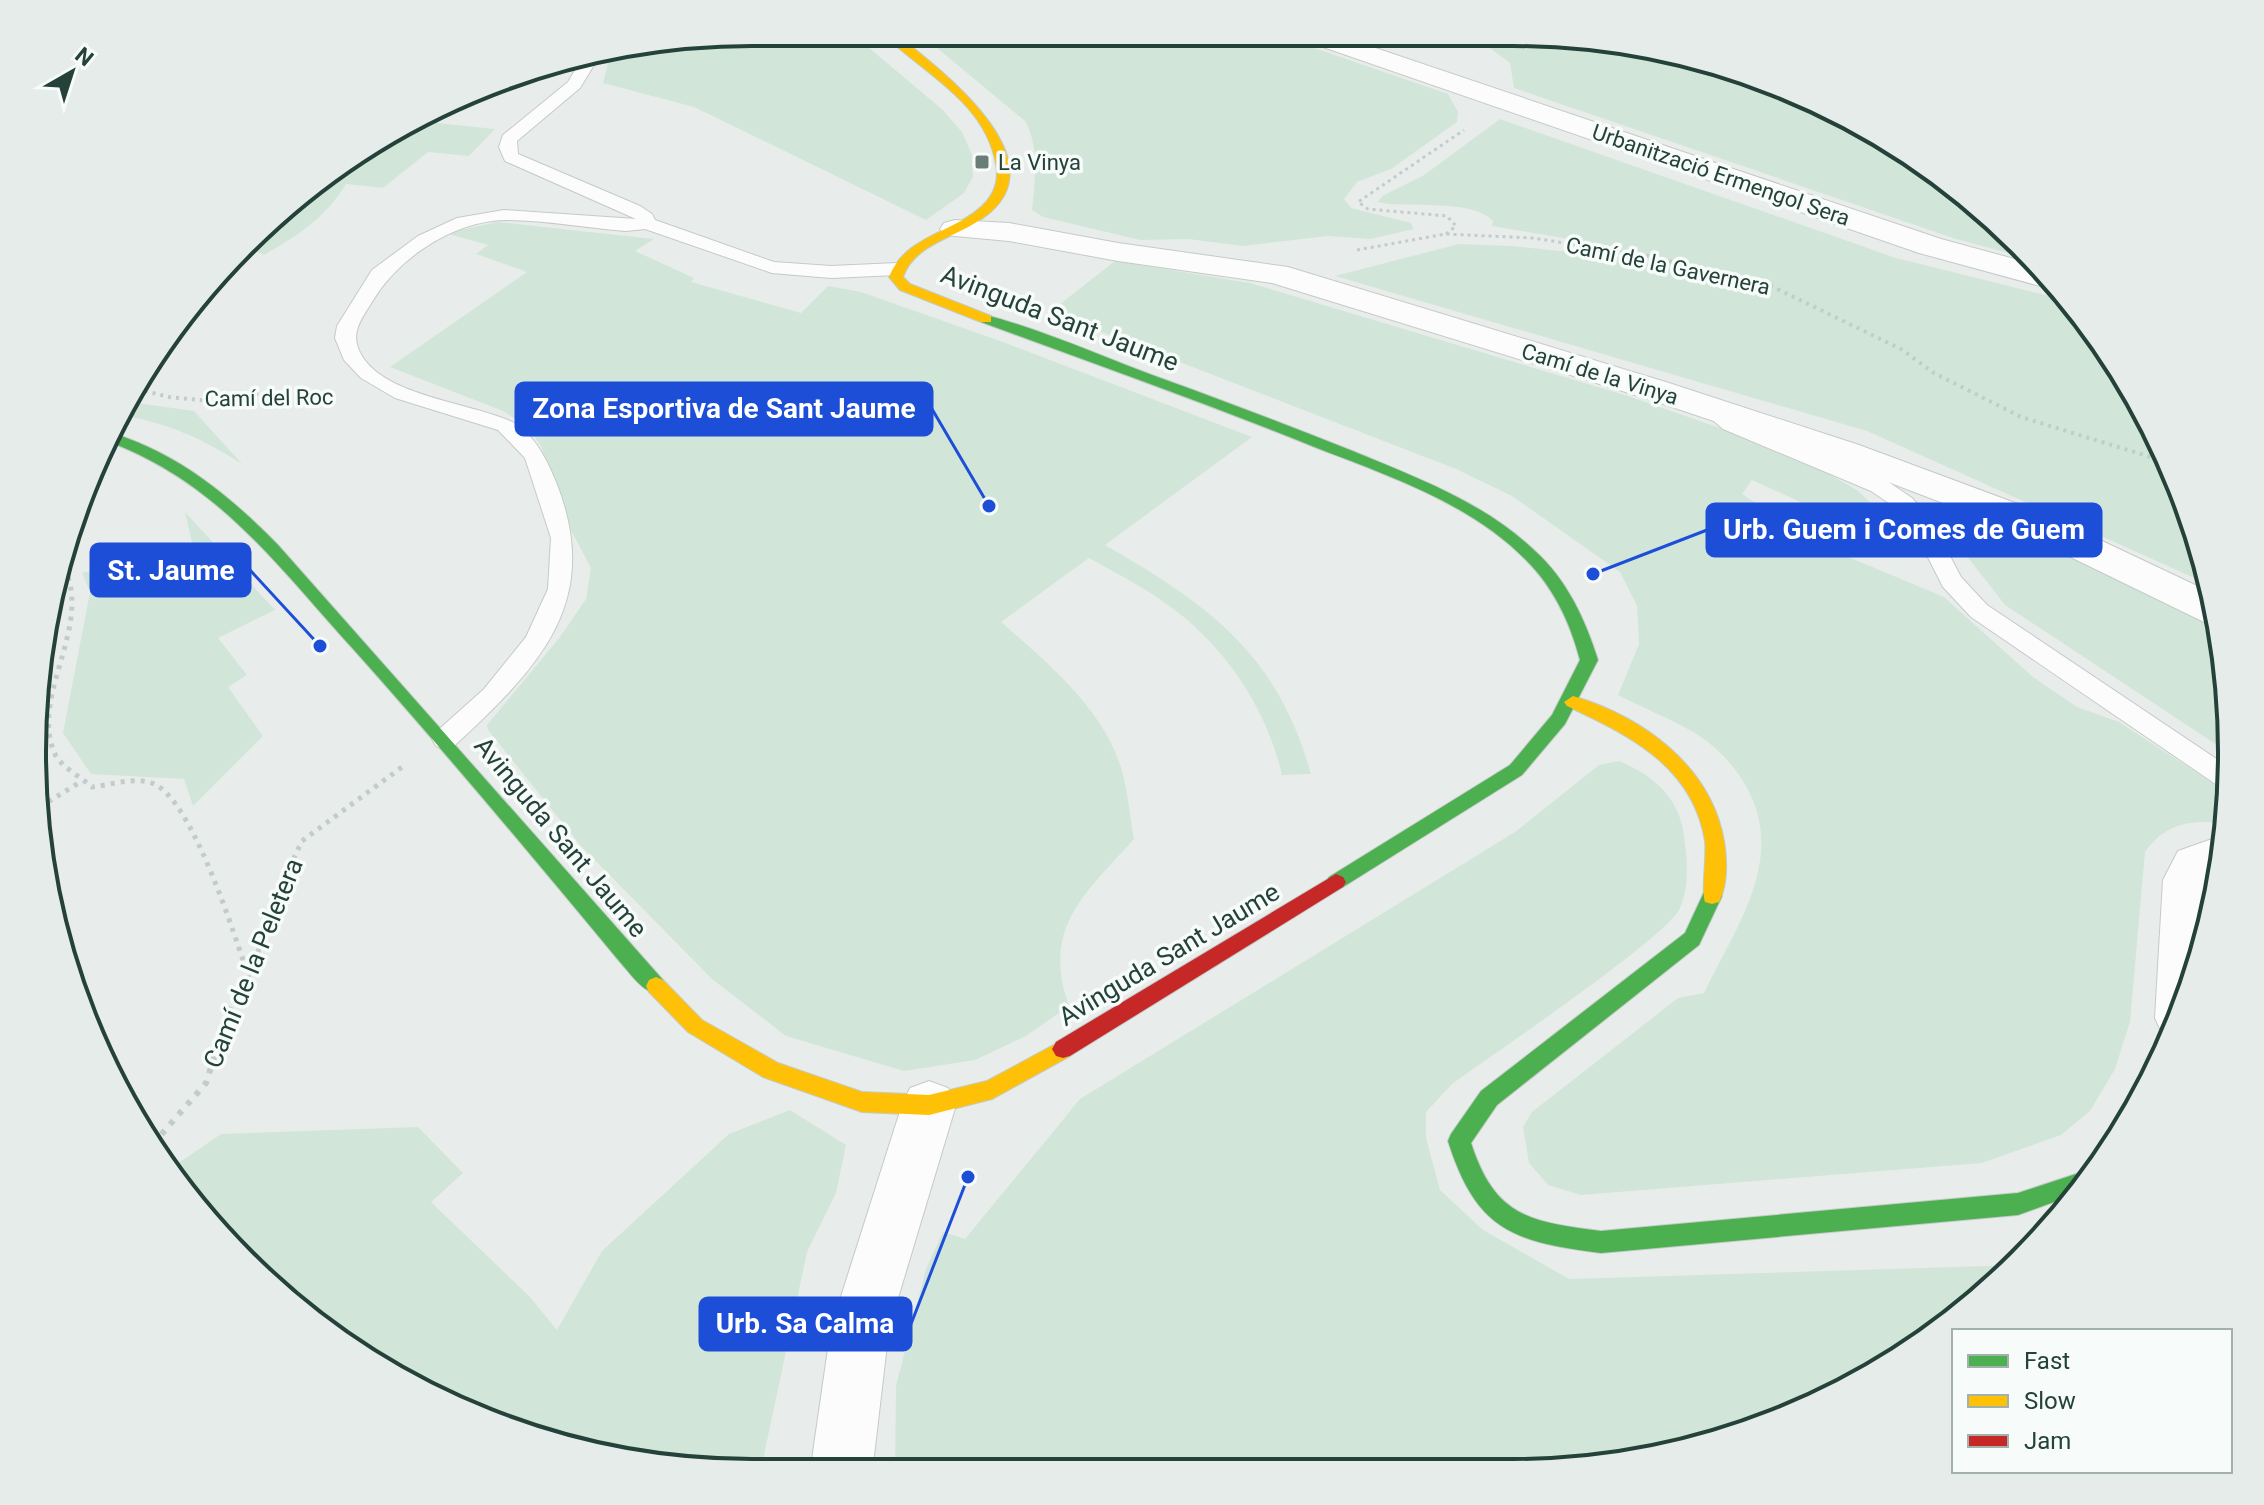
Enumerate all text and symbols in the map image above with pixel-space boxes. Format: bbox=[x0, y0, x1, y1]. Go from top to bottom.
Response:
north arrow bbox=[32, 32, 112, 112]
text: N bbox=[70, 42, 98, 71]
street label: Urbanització Ermengol Sera bbox=[1589, 119, 1853, 231]
place label: La Vinya bbox=[998, 150, 1081, 175]
marker: La Vinya bbox=[973, 153, 991, 171]
street label: Camí de la Gavernera bbox=[1564, 232, 1772, 300]
street label: Avinguda Sant Jaume bbox=[937, 259, 1183, 377]
street label: Camí de la Vinya bbox=[1519, 338, 1681, 410]
callout: Zona Esportiva de Sant Jaume bbox=[516, 383, 932, 435]
street label: Camí del Roc bbox=[204, 384, 334, 412]
text: Zona Esportiva de Sant Jaume bbox=[532, 392, 916, 425]
callout: Urb. Guem i Comes de Guem bbox=[1707, 504, 2101, 556]
text: Urb. Guem i Comes de Guem bbox=[1723, 513, 2085, 546]
callout: St. Jaume bbox=[91, 544, 250, 596]
text: St. Jaume bbox=[107, 554, 235, 587]
street label: Avinguda Sant Jaume bbox=[468, 731, 654, 943]
street label: Camí de la Peletera bbox=[197, 854, 309, 1072]
street label: Avinguda Sant Jaume bbox=[1053, 876, 1285, 1032]
callout: Urb. Sa Calma bbox=[700, 1298, 911, 1350]
text: Urb. Sa Calma bbox=[716, 1307, 894, 1340]
legend bbox=[1952, 1329, 2232, 1473]
text: Fast bbox=[2024, 1347, 2070, 1375]
text: Slow bbox=[2024, 1387, 2076, 1415]
text: Jam bbox=[2024, 1427, 2071, 1455]

